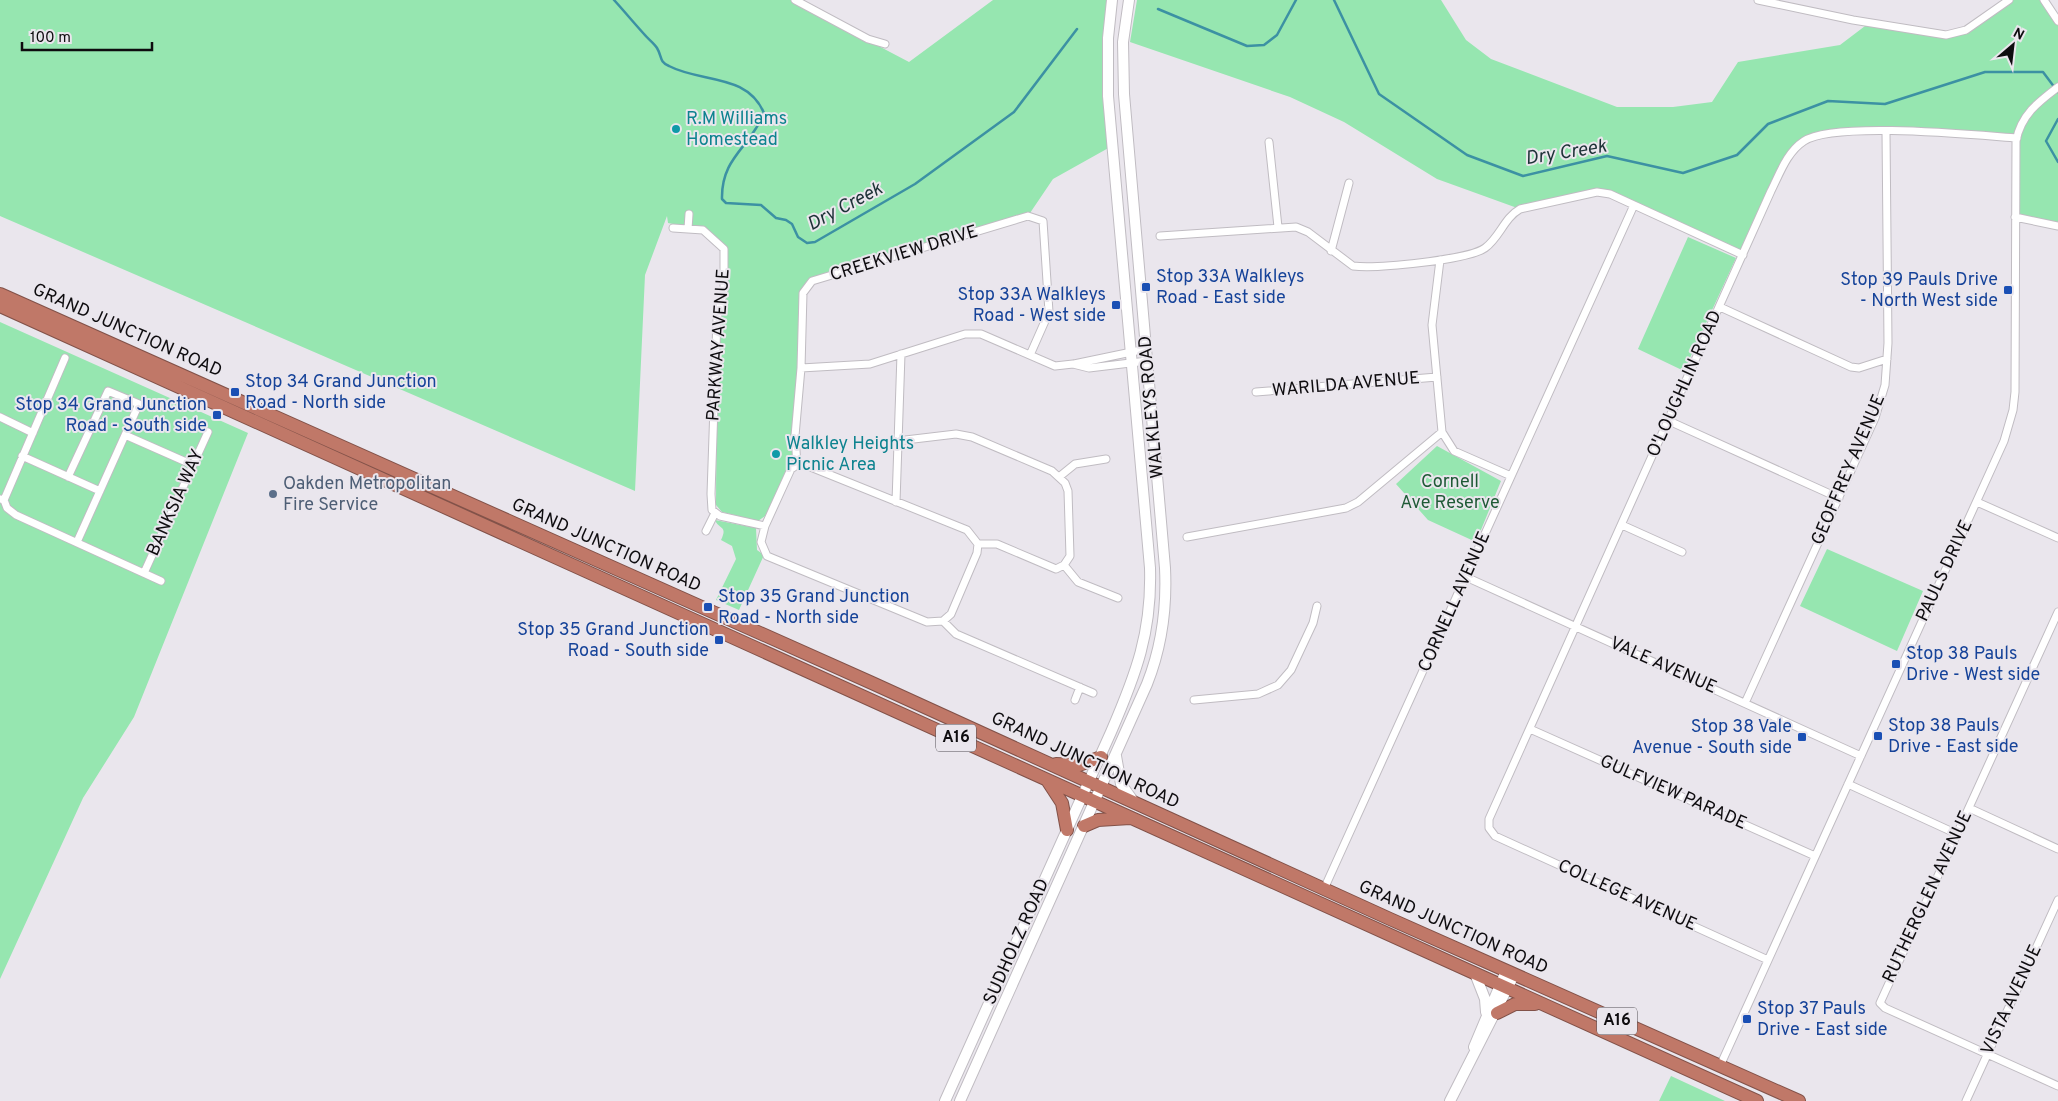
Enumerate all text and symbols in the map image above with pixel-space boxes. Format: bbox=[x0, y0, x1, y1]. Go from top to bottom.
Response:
scale bar bbox=[22, 20, 152, 52]
north arrow bbox=[1988, 20, 2038, 70]
text: N bbox=[2010, 25, 2027, 45]
text: 100 m bbox=[30, 29, 71, 48]
place label: R.M Williams Homestead bbox=[686, 108, 787, 152]
marker: R.M Williams Homestead bbox=[670, 123, 682, 135]
water label: Dry Creek bbox=[1524, 135, 1609, 171]
water label: Dry Creek bbox=[803, 177, 887, 237]
street label: CREEKVIEW DRIVE bbox=[827, 221, 981, 287]
place label: Stop 33A Walkleys Road - East side bbox=[1156, 266, 1305, 310]
street label: PARKWAY AVENUE bbox=[702, 268, 736, 422]
place label: Stop 39 Pauls Drive - North West side bbox=[1840, 269, 1998, 313]
street label: GRAND JUNCTION ROAD bbox=[29, 279, 225, 383]
marker: Stop 33A Walkleys Road - East side bbox=[1140, 281, 1152, 293]
place label: Stop 33A Walkleys Road - West side bbox=[957, 284, 1106, 328]
marker: Stop 39 Pauls Drive - North West side bbox=[2002, 284, 2014, 296]
marker: Stop 33A Walkleys Road - West side bbox=[1110, 299, 1122, 311]
street label: O'LOUGHLIN ROAD bbox=[1642, 307, 1728, 461]
street label: WALKLEYS ROAD bbox=[1134, 335, 1170, 479]
street label: WARILDA AVENUE bbox=[1271, 367, 1421, 403]
place label: Stop 34 Grand Junction Road - North side bbox=[245, 371, 437, 415]
marker: Stop 34 Grand Junction Road - North side bbox=[229, 386, 241, 398]
street label: GEOFFREY AVENUE bbox=[1807, 391, 1891, 549]
place label: Stop 34 Grand Junction Road - South side bbox=[15, 394, 207, 438]
marker: Stop 34 Grand Junction Road - South side bbox=[211, 409, 223, 421]
place label: Walkley Heights Picnic Area bbox=[786, 433, 914, 477]
street label: BANKSIA WAY bbox=[142, 446, 210, 560]
marker: Walkley Heights Picnic Area bbox=[770, 448, 782, 460]
park label: Cornell Ave Reserve bbox=[1400, 471, 1500, 515]
place label: Oakden Metropolitan Fire Service bbox=[283, 473, 452, 517]
marker: Oakden Metropolitan Fire Service bbox=[267, 488, 279, 500]
street label: GRAND JUNCTION ROAD bbox=[508, 494, 704, 598]
street label: PAULS DRIVE bbox=[1911, 516, 1979, 626]
street label: CORNELL AVENUE bbox=[1414, 528, 1496, 676]
place label: Stop 35 Grand Junction Road - North side bbox=[718, 586, 910, 630]
marker: Stop 35 Grand Junction Road - North side bbox=[702, 601, 714, 613]
place label: Stop 35 Grand Junction Road - South side bbox=[517, 619, 709, 663]
street label: VALE AVENUE bbox=[1606, 632, 1720, 700]
marker: Stop 35 Grand Junction Road - South side bbox=[713, 634, 725, 646]
place label: Stop 38 Pauls Drive - West side bbox=[1906, 643, 2040, 687]
marker: Stop 38 Pauls Drive - West side bbox=[1890, 658, 1902, 670]
street label: GRAND JUNCTION ROAD bbox=[987, 707, 1183, 815]
place label: Stop 38 Pauls Drive - East side bbox=[1888, 715, 2019, 759]
place label: Stop 38 Vale Avenue - South side bbox=[1632, 716, 1792, 760]
road number: A16 bbox=[936, 724, 976, 751]
marker: Stop 38 Pauls Drive - East side bbox=[1872, 730, 1884, 742]
marker: Stop 38 Vale Avenue - South side bbox=[1796, 731, 1808, 743]
street label: GULFVIEW PARADE bbox=[1596, 750, 1750, 836]
street label: RUTHERGLEN AVENUE bbox=[1878, 807, 1978, 987]
street label: COLLEGE AVENUE bbox=[1554, 855, 1700, 937]
street label: SUDHOLZ ROAD bbox=[979, 875, 1055, 1009]
street label: GRAND JUNCTION ROAD bbox=[1355, 876, 1551, 980]
street label: VISTA AVENUE bbox=[1976, 941, 2048, 1059]
place label: Stop 37 Pauls Drive - East side bbox=[1757, 998, 1888, 1042]
road number: A16 bbox=[1597, 1008, 1637, 1034]
marker: Stop 37 Pauls Drive - East side bbox=[1741, 1013, 1753, 1025]

